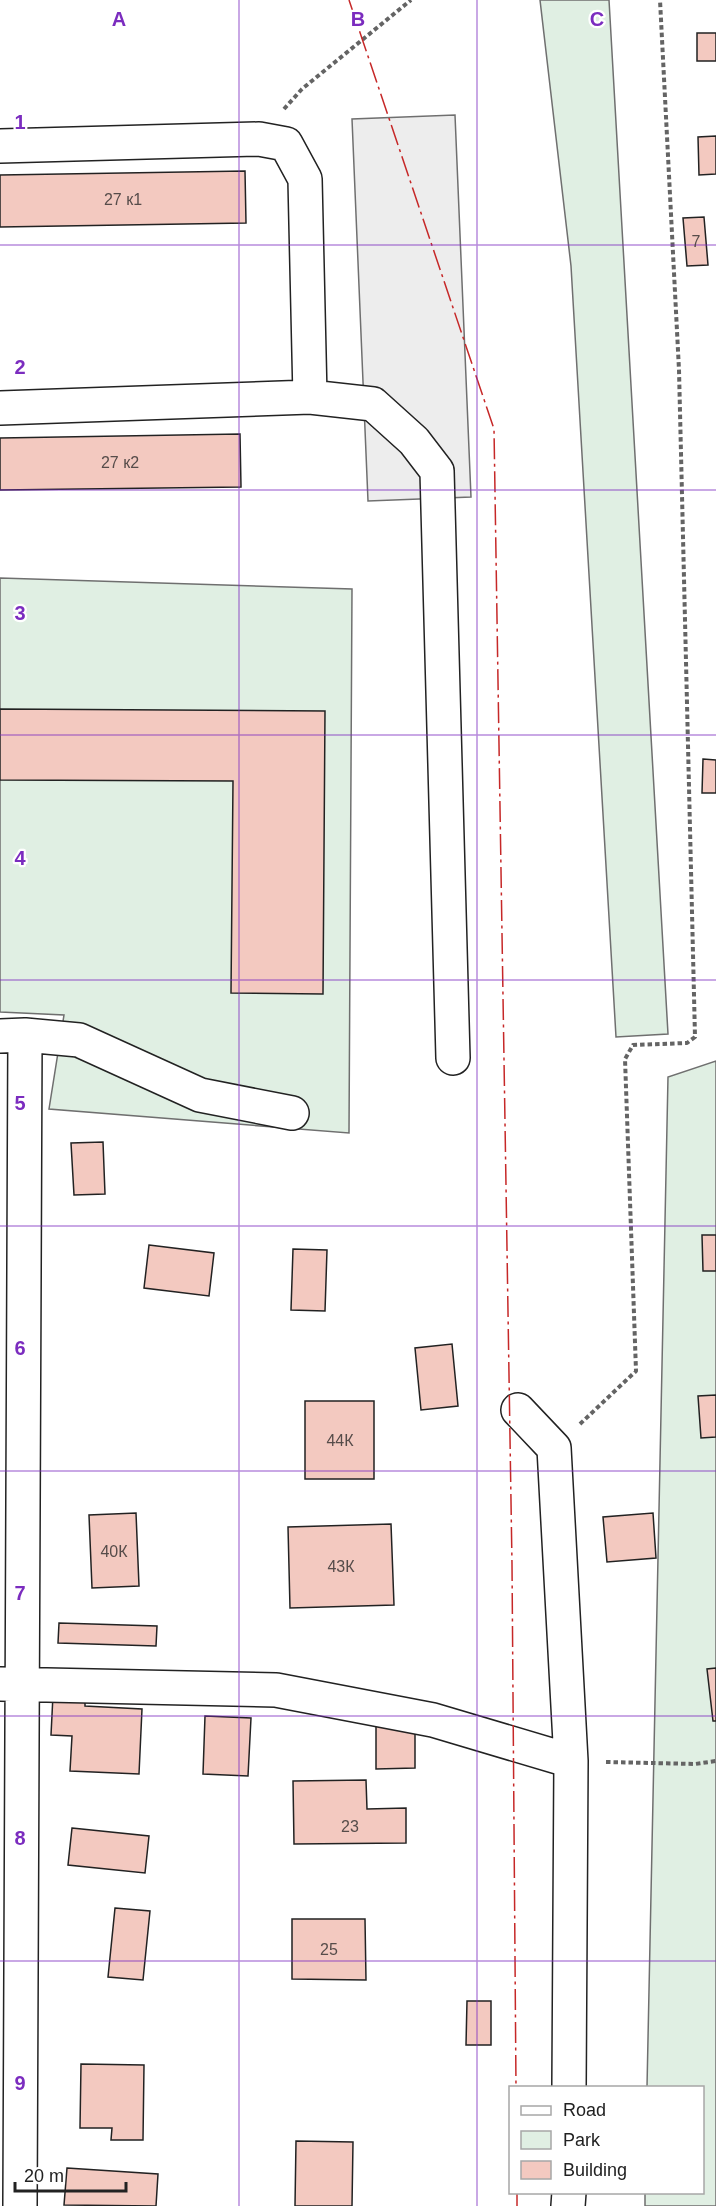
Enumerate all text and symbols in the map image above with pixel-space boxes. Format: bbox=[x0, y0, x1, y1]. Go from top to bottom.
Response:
text: A bbox=[112, 8, 126, 30]
text: B bbox=[351, 8, 365, 30]
text: C bbox=[590, 8, 604, 30]
text: 1 bbox=[14, 111, 26, 133]
house number: 27 к1 bbox=[104, 191, 142, 208]
house number: 7 bbox=[692, 233, 701, 250]
text: 2 bbox=[14, 356, 26, 378]
house number: 27 к2 bbox=[101, 454, 139, 471]
text: 3 bbox=[14, 602, 26, 624]
text: 4 bbox=[14, 847, 26, 869]
text: 5 bbox=[14, 1092, 26, 1114]
text: 6 bbox=[14, 1337, 26, 1359]
house number: 44К bbox=[326, 1432, 354, 1449]
house number: 40К bbox=[100, 1543, 128, 1560]
house number: 43К bbox=[327, 1558, 355, 1575]
text: 7 bbox=[14, 1582, 26, 1604]
house number: 23 bbox=[341, 1818, 359, 1835]
text: 8 bbox=[14, 1827, 26, 1849]
house number: 25 bbox=[320, 1941, 338, 1958]
text: 9 bbox=[14, 2072, 26, 2094]
legend bbox=[509, 2086, 704, 2194]
text: Road bbox=[563, 2100, 606, 2120]
text: Park bbox=[563, 2130, 601, 2150]
scale bar bbox=[15, 2155, 126, 2193]
text: Building bbox=[563, 2160, 627, 2180]
text: 20 m bbox=[24, 2166, 64, 2186]

